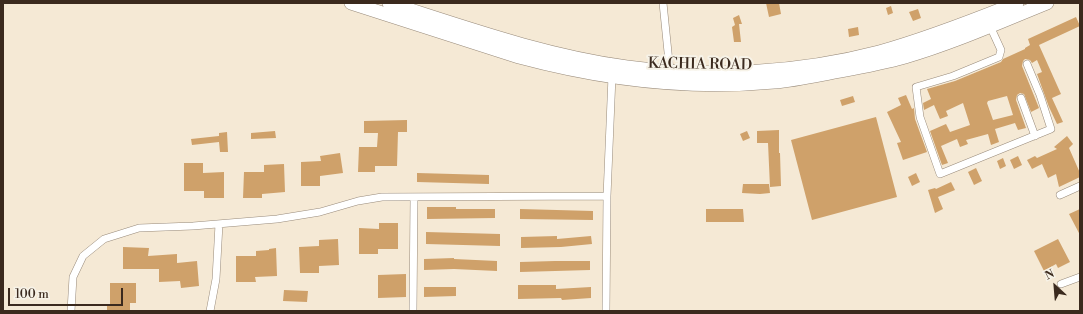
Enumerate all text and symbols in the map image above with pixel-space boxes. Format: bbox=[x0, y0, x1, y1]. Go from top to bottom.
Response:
street label: KACHIA ROAD bbox=[648, 55, 752, 75]
north arrow bbox=[1035, 266, 1075, 306]
text: N bbox=[1043, 267, 1057, 283]
scale bar bbox=[10, 280, 125, 306]
text: 100 m bbox=[15, 287, 49, 302]

